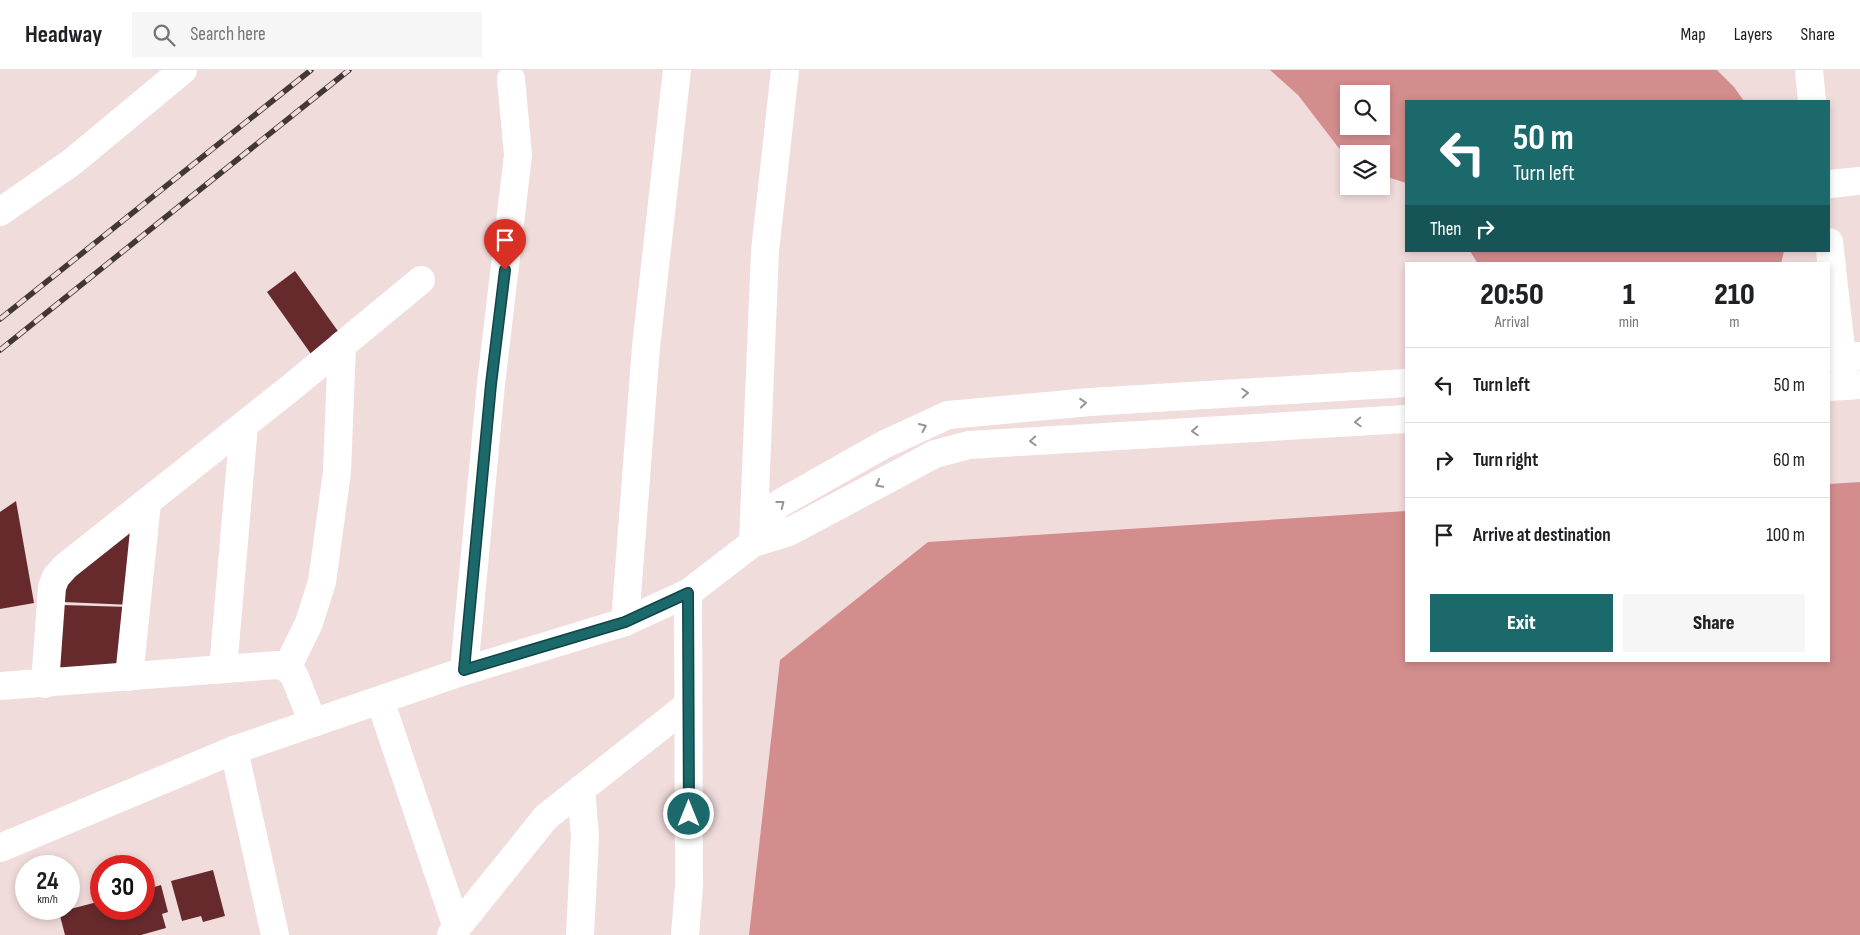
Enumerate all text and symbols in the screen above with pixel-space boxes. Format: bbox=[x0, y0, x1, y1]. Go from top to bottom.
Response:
search box bbox=[132, 12, 482, 57]
text: Headway bbox=[25, 20, 102, 49]
icon: search bbox=[150, 21, 178, 49]
text: Search here bbox=[190, 23, 266, 46]
text: Map bbox=[1681, 24, 1706, 45]
text: Layers bbox=[1734, 24, 1773, 45]
text: Share bbox=[1801, 24, 1835, 45]
map controls bbox=[1340, 85, 1390, 195]
button: search bbox=[1340, 85, 1390, 135]
text: 50 m bbox=[1513, 117, 1574, 160]
icon: left bbox=[1430, 120, 1495, 185]
button: layers bbox=[1340, 145, 1390, 195]
text: Turn left bbox=[1513, 160, 1575, 187]
icon: right bbox=[1471, 215, 1499, 243]
text: Then bbox=[1430, 218, 1461, 241]
pin bbox=[484, 219, 526, 270]
icon: arrive bbox=[491, 226, 519, 254]
text: 20:50 bbox=[1480, 277, 1544, 313]
text: 1 bbox=[1623, 277, 1635, 313]
text: 210 bbox=[1714, 277, 1755, 313]
text: Arrival bbox=[1495, 313, 1529, 332]
text: min bbox=[1619, 313, 1639, 332]
text: m bbox=[1729, 313, 1740, 332]
icon: left bbox=[1430, 371, 1458, 399]
text: Turn left bbox=[1473, 374, 1530, 397]
text: 50 m bbox=[1774, 374, 1805, 397]
one-way arrow bbox=[1241, 388, 1249, 399]
one-way arrow bbox=[1079, 398, 1087, 409]
one-way arrow bbox=[1353, 416, 1361, 427]
one-way arrow bbox=[918, 422, 927, 433]
one-way arrow bbox=[1191, 426, 1199, 437]
one-way arrow bbox=[1029, 436, 1037, 447]
icon: right bbox=[1430, 446, 1458, 474]
text: Turn right bbox=[1473, 449, 1538, 472]
text: 60 m bbox=[1773, 449, 1805, 472]
one-way arrow bbox=[876, 478, 885, 488]
one-way arrow bbox=[775, 501, 784, 510]
icon: arrive bbox=[1430, 521, 1458, 549]
text: Arrive at destination bbox=[1473, 524, 1611, 547]
text: 100 m bbox=[1766, 524, 1805, 547]
button: Exit bbox=[1430, 594, 1613, 652]
button: Share bbox=[1623, 594, 1805, 652]
position arrow bbox=[662, 787, 714, 839]
speed limit sign: 30 bbox=[90, 855, 155, 920]
text: 24 bbox=[36, 866, 59, 897]
text: km/h bbox=[37, 892, 58, 907]

